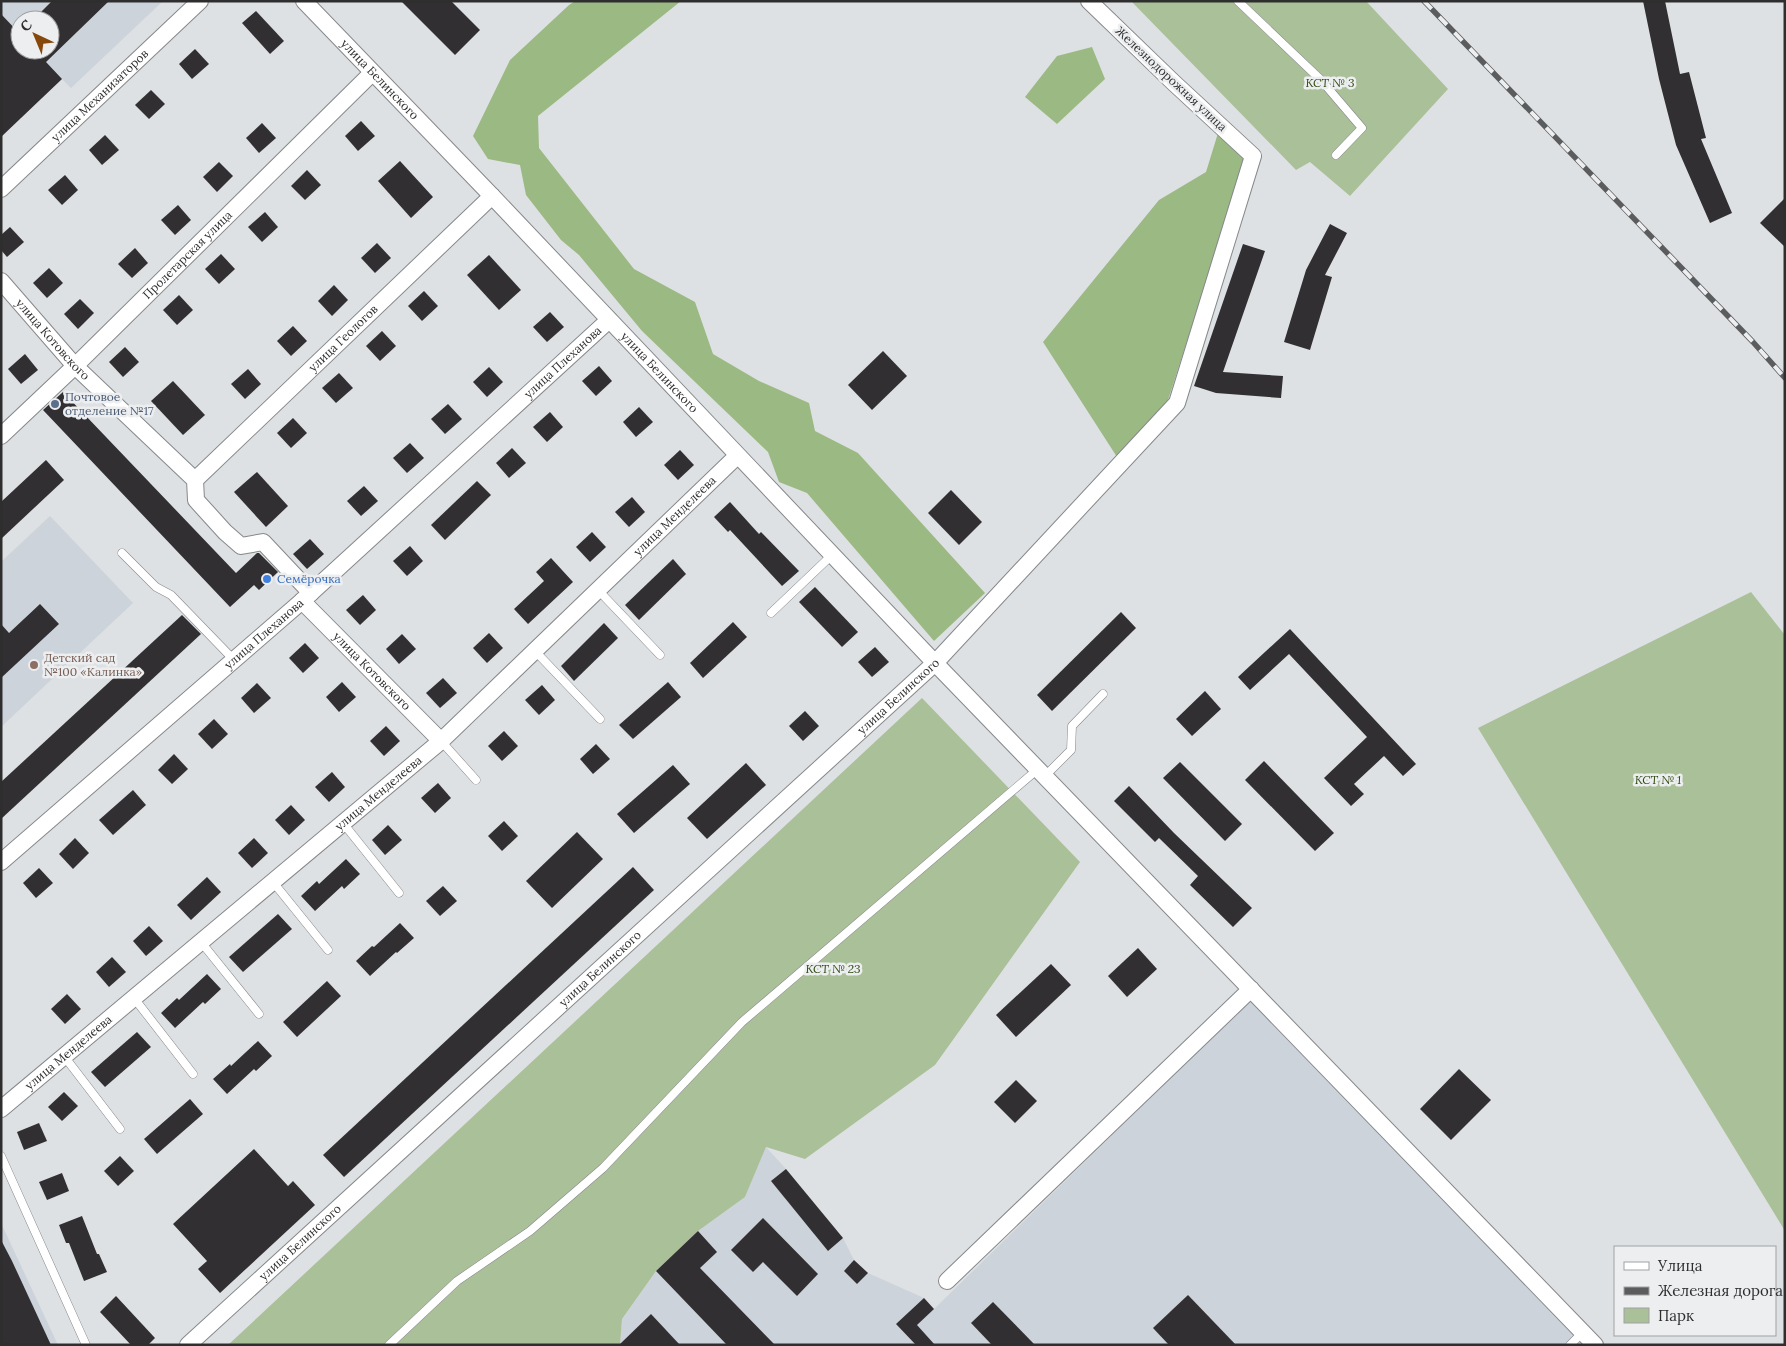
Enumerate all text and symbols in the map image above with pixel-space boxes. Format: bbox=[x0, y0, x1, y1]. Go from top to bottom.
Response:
north arrow bbox=[10, 10, 60, 60]
text: С bbox=[16, 16, 36, 35]
street label: Железнодорожная улица bbox=[1112, 23, 1230, 134]
street label: улица Белинского bbox=[338, 36, 422, 122]
street label: улица Механизаторов bbox=[48, 46, 151, 145]
park label: КСТ № 3 bbox=[1306, 75, 1354, 90]
street label: Пролетарская улица bbox=[139, 207, 235, 302]
street label: улица Котовского bbox=[13, 295, 93, 383]
street label: улица Геологов bbox=[305, 301, 381, 375]
street label: улица Плеханова bbox=[521, 323, 604, 401]
street label: улица Белинского bbox=[618, 328, 702, 416]
place label: Почтовое отделение №17 bbox=[65, 389, 154, 418]
marker: Почтовое отделение №17 bbox=[49, 398, 61, 410]
street label: улица Менделеева bbox=[630, 472, 719, 559]
place label: Семёрочка bbox=[277, 571, 341, 586]
marker: Семёрочка bbox=[261, 573, 273, 585]
street label: улица Плеханова bbox=[221, 595, 306, 672]
street label: улица Котовского bbox=[330, 629, 414, 713]
place label: Детский сад №100 «Калинка» bbox=[44, 650, 142, 679]
street label: улица Белинского bbox=[854, 655, 942, 737]
marker: Детский сад №100 «Калинка» bbox=[28, 659, 40, 671]
street label: улица Менделеева bbox=[332, 752, 425, 834]
park label: КСТ № 1 bbox=[1635, 772, 1681, 787]
street label: улица Белинского bbox=[556, 927, 644, 1010]
park label: КСТ № 23 bbox=[805, 961, 861, 976]
street label: улица Менделеева bbox=[22, 1011, 115, 1093]
street label: улица Белинского bbox=[256, 1201, 344, 1283]
legend bbox=[1614, 1246, 1776, 1336]
text: Улица bbox=[1657, 1256, 1703, 1275]
text: Железная дорога bbox=[1658, 1281, 1783, 1300]
text: Парк bbox=[1658, 1306, 1694, 1325]

